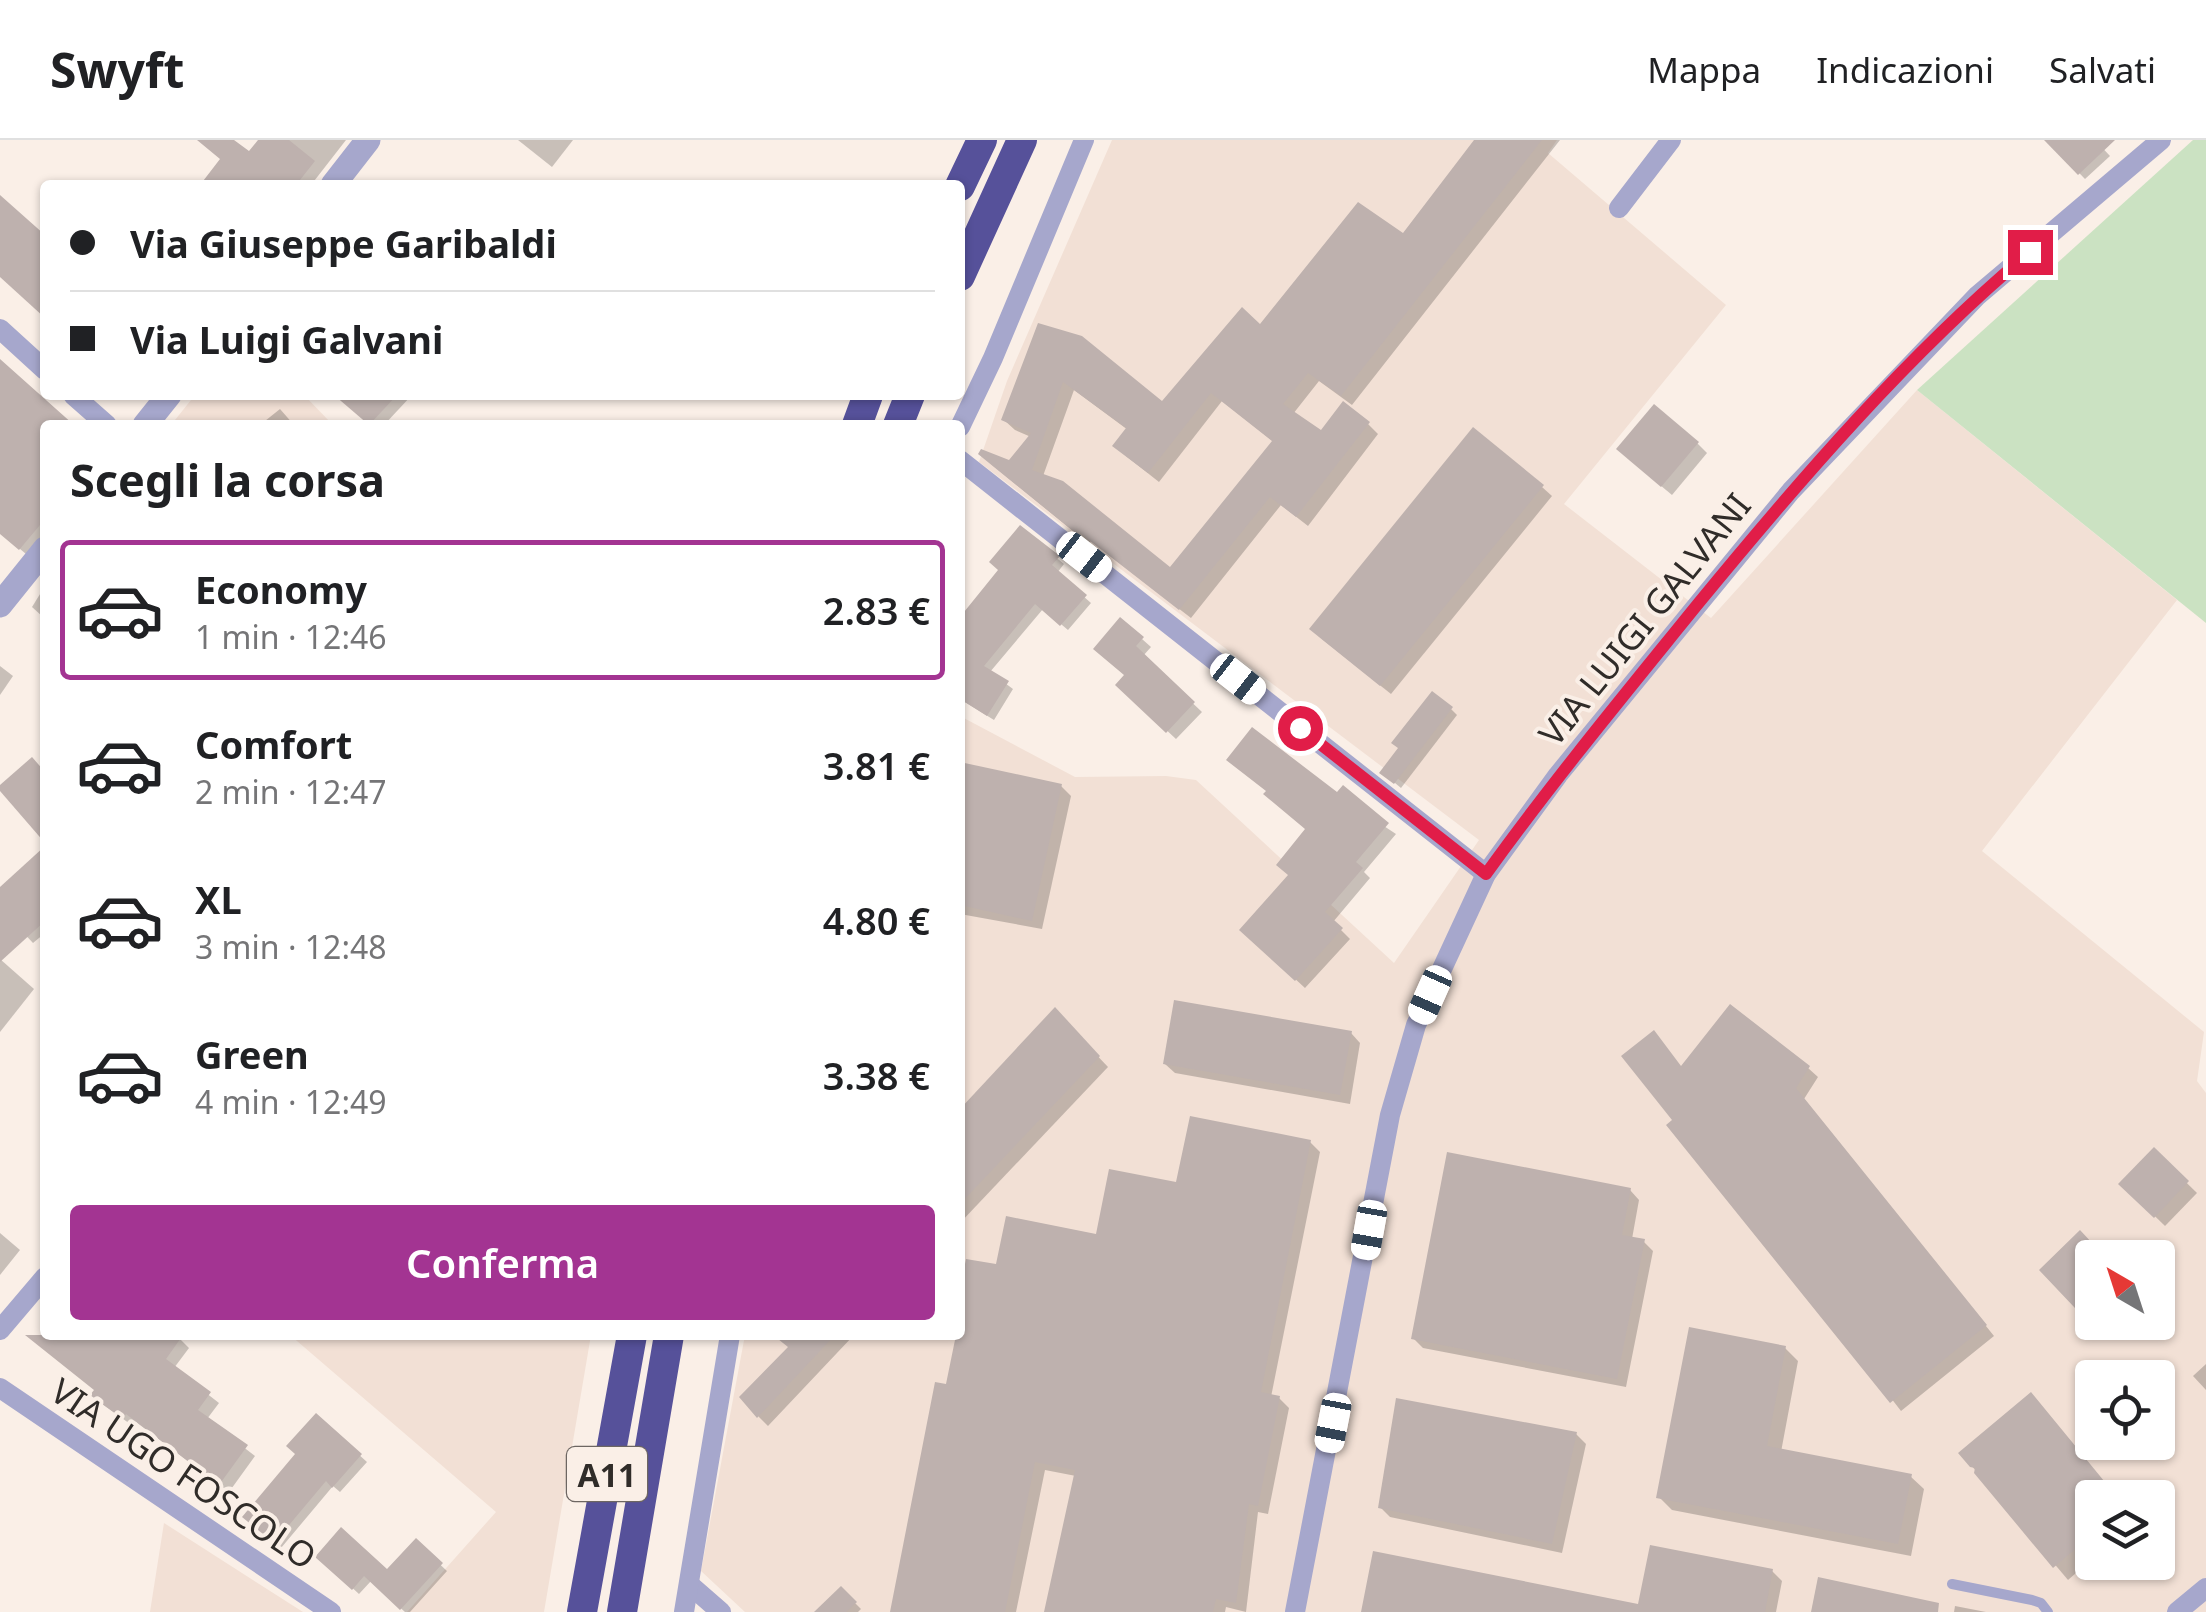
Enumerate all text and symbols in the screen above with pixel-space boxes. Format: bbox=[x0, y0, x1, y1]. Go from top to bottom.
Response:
text: Swyft bbox=[50, 37, 184, 102]
text: Mappa bbox=[1647, 46, 1761, 93]
text: Indicazioni bbox=[1816, 46, 1994, 93]
text: Salvati bbox=[2049, 46, 2156, 93]
text: Via Giuseppe Garibaldi bbox=[130, 217, 557, 269]
route end bbox=[2008, 230, 2053, 275]
text: Via Luigi Galvani bbox=[130, 313, 443, 365]
text: Scegli la corsa bbox=[70, 449, 385, 510]
street label: VIA LUIGI GALVANI bbox=[1528, 483, 1760, 755]
car bbox=[1051, 527, 1117, 587]
text: Economy bbox=[195, 563, 367, 615]
icon: car bbox=[75, 565, 165, 655]
text: 2.83 € bbox=[823, 584, 930, 636]
text: 1 min · 12:46 bbox=[195, 615, 387, 658]
car bbox=[1205, 649, 1271, 709]
route start bbox=[1278, 706, 1323, 751]
text: Comfort bbox=[195, 718, 352, 770]
icon: car bbox=[75, 720, 165, 810]
text: 3.81 € bbox=[823, 739, 930, 791]
text: 2 min · 12:47 bbox=[195, 770, 387, 813]
text: XL bbox=[195, 873, 242, 925]
icon: car bbox=[75, 875, 165, 965]
text: 4.80 € bbox=[823, 894, 930, 946]
text: 3 min · 12:48 bbox=[195, 925, 387, 968]
car bbox=[1404, 961, 1456, 1029]
text: Green bbox=[195, 1028, 309, 1080]
icon: car bbox=[75, 1030, 165, 1120]
text: 3.38 € bbox=[823, 1049, 930, 1101]
text: 4 min · 12:49 bbox=[195, 1080, 387, 1123]
car bbox=[1349, 1198, 1389, 1262]
button: Conferma bbox=[70, 1205, 935, 1320]
north arrow bbox=[2075, 1240, 2175, 1340]
map controls bbox=[2075, 1240, 2175, 1580]
button: locate bbox=[2075, 1360, 2175, 1460]
street label: VIA UGO FOSCOLO bbox=[42, 1367, 326, 1579]
car bbox=[1313, 1391, 1353, 1455]
road number: A11 bbox=[567, 1447, 647, 1501]
button: layers bbox=[2075, 1480, 2175, 1580]

